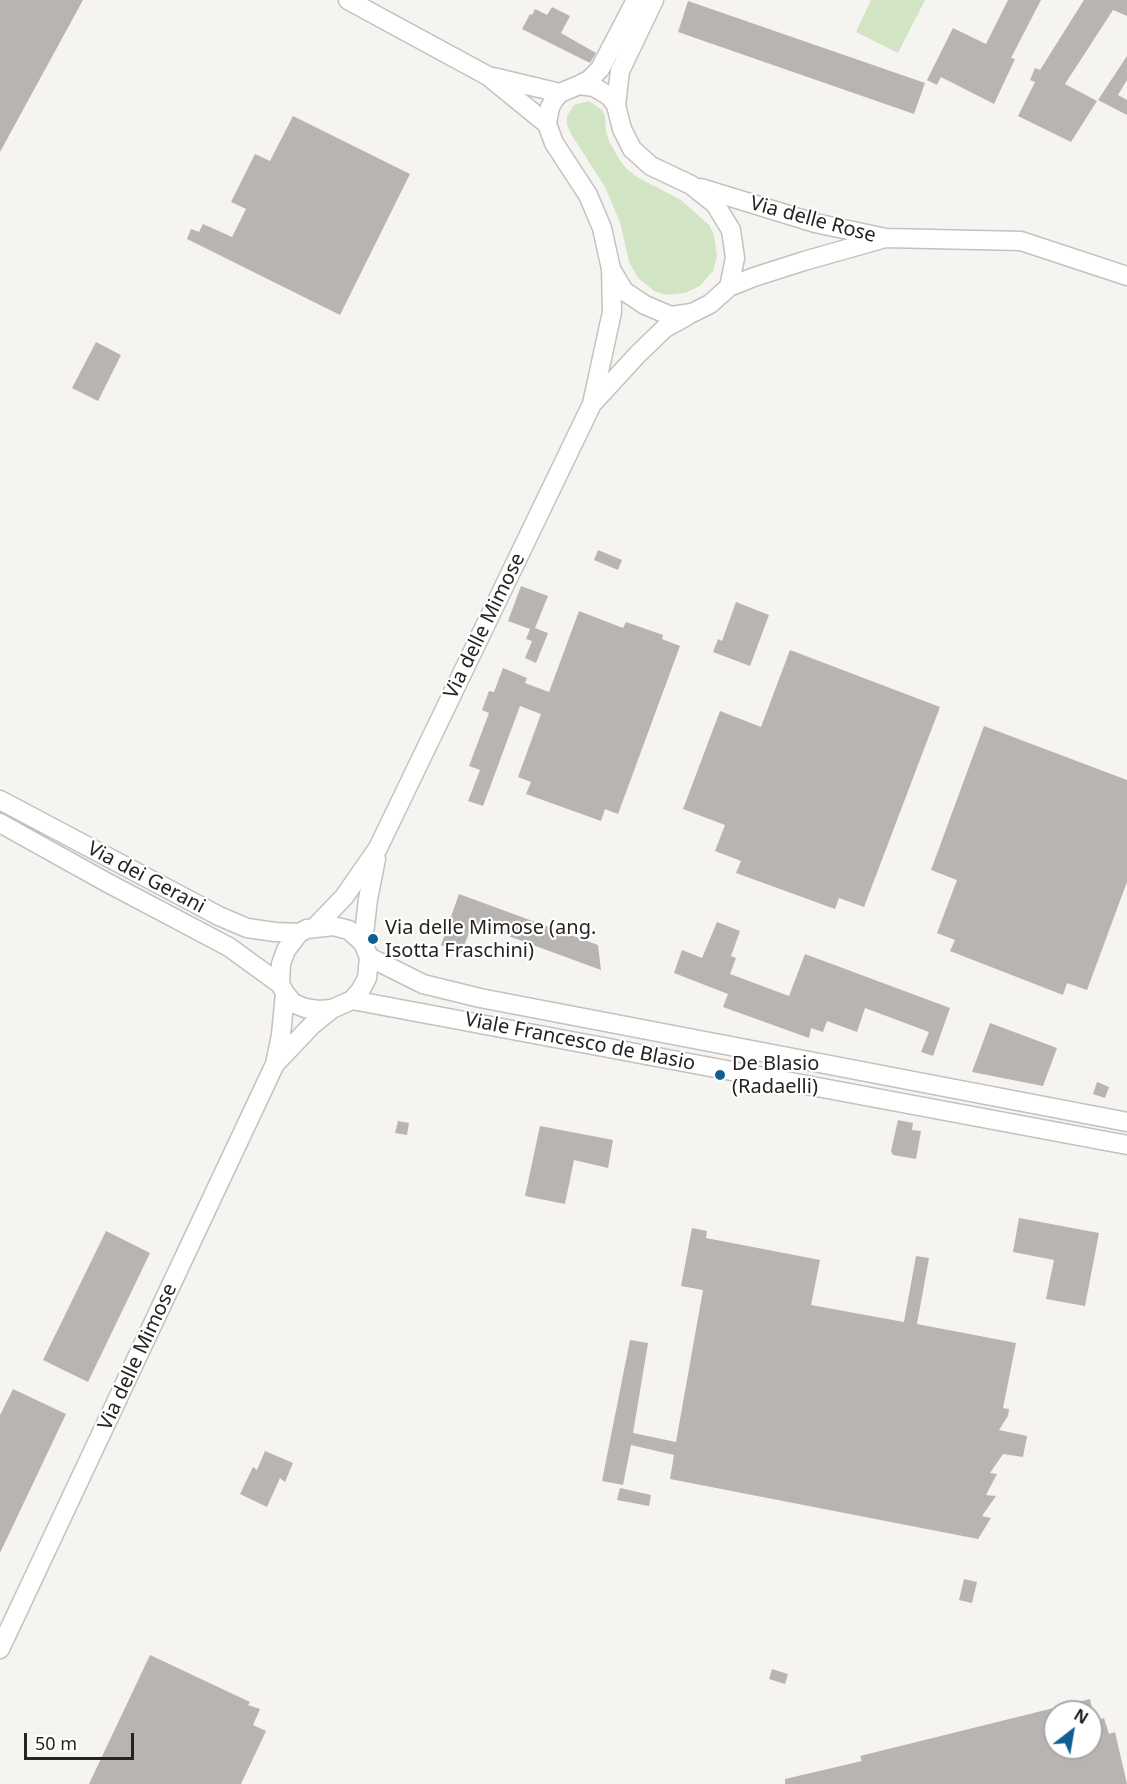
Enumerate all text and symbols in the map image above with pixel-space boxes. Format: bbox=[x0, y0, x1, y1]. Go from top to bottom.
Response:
street label: Via delle Rose bbox=[747, 192, 879, 248]
street label: Via delle Mimose bbox=[439, 549, 531, 703]
street label: Via dei Gerani bbox=[83, 837, 209, 919]
place label: Via delle Mimose (ang. Isotta Fraschini) bbox=[385, 916, 596, 963]
marker: Via delle Mimose (ang. Isotta Fraschini) bbox=[366, 932, 380, 946]
street label: Viale Francesco de Blasio bbox=[463, 1008, 697, 1076]
place label: De Blasio (Radaelli) bbox=[732, 1052, 819, 1099]
marker: De Blasio (Radaelli) bbox=[713, 1068, 727, 1082]
street label: Via delle Mimose bbox=[94, 1280, 182, 1434]
north arrow bbox=[1043, 1700, 1103, 1760]
text: N bbox=[1070, 1704, 1092, 1729]
scale bar bbox=[27, 1721, 136, 1759]
text: 50 m bbox=[35, 1731, 77, 1755]

